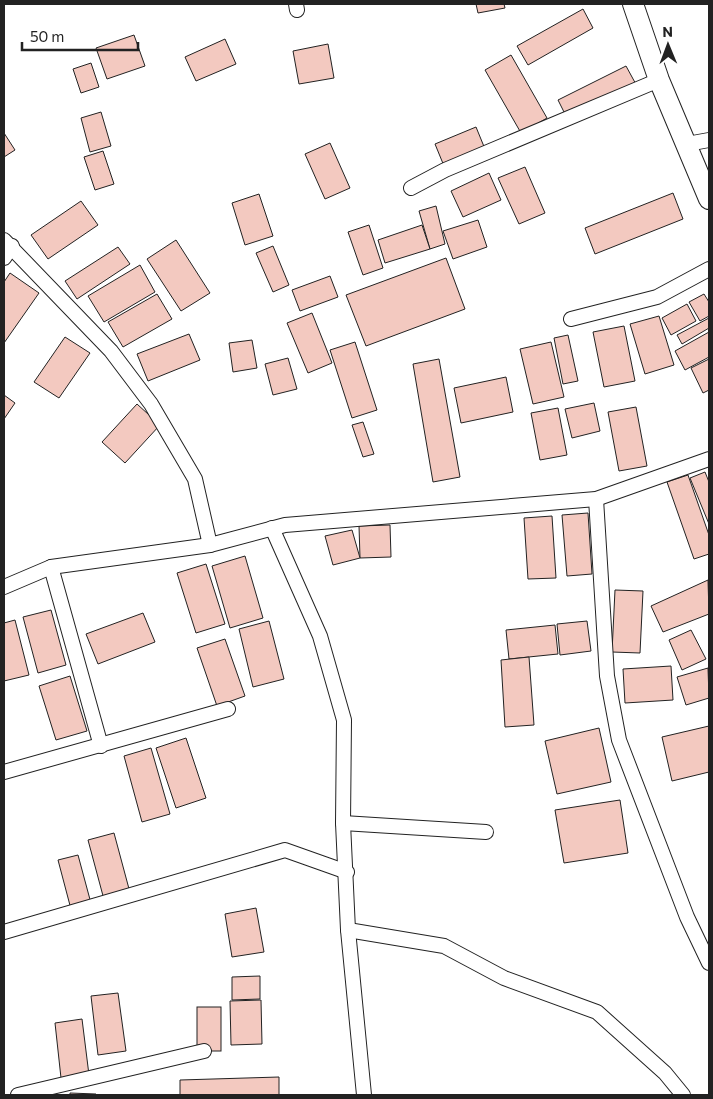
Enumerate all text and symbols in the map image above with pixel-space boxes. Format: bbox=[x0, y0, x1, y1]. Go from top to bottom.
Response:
scale bar bbox=[22, 20, 139, 52]
north arrow bbox=[643, 20, 693, 70]
text: N bbox=[662, 23, 673, 40]
text: 50 m bbox=[30, 27, 64, 45]

